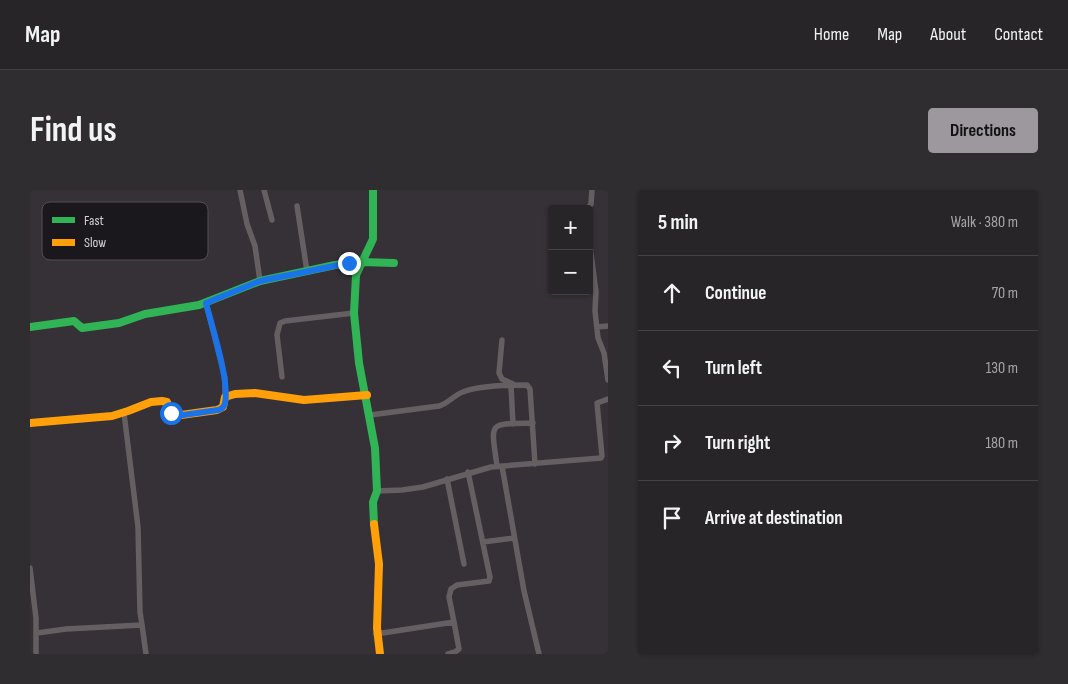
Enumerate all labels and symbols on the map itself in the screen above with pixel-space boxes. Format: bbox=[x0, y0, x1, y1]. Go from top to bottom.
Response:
legend bbox=[42, 202, 208, 260]
text: Fast bbox=[84, 212, 104, 229]
text: Slow bbox=[84, 234, 106, 251]
route end bbox=[338, 252, 361, 275]
route start bbox=[160, 402, 183, 425]

